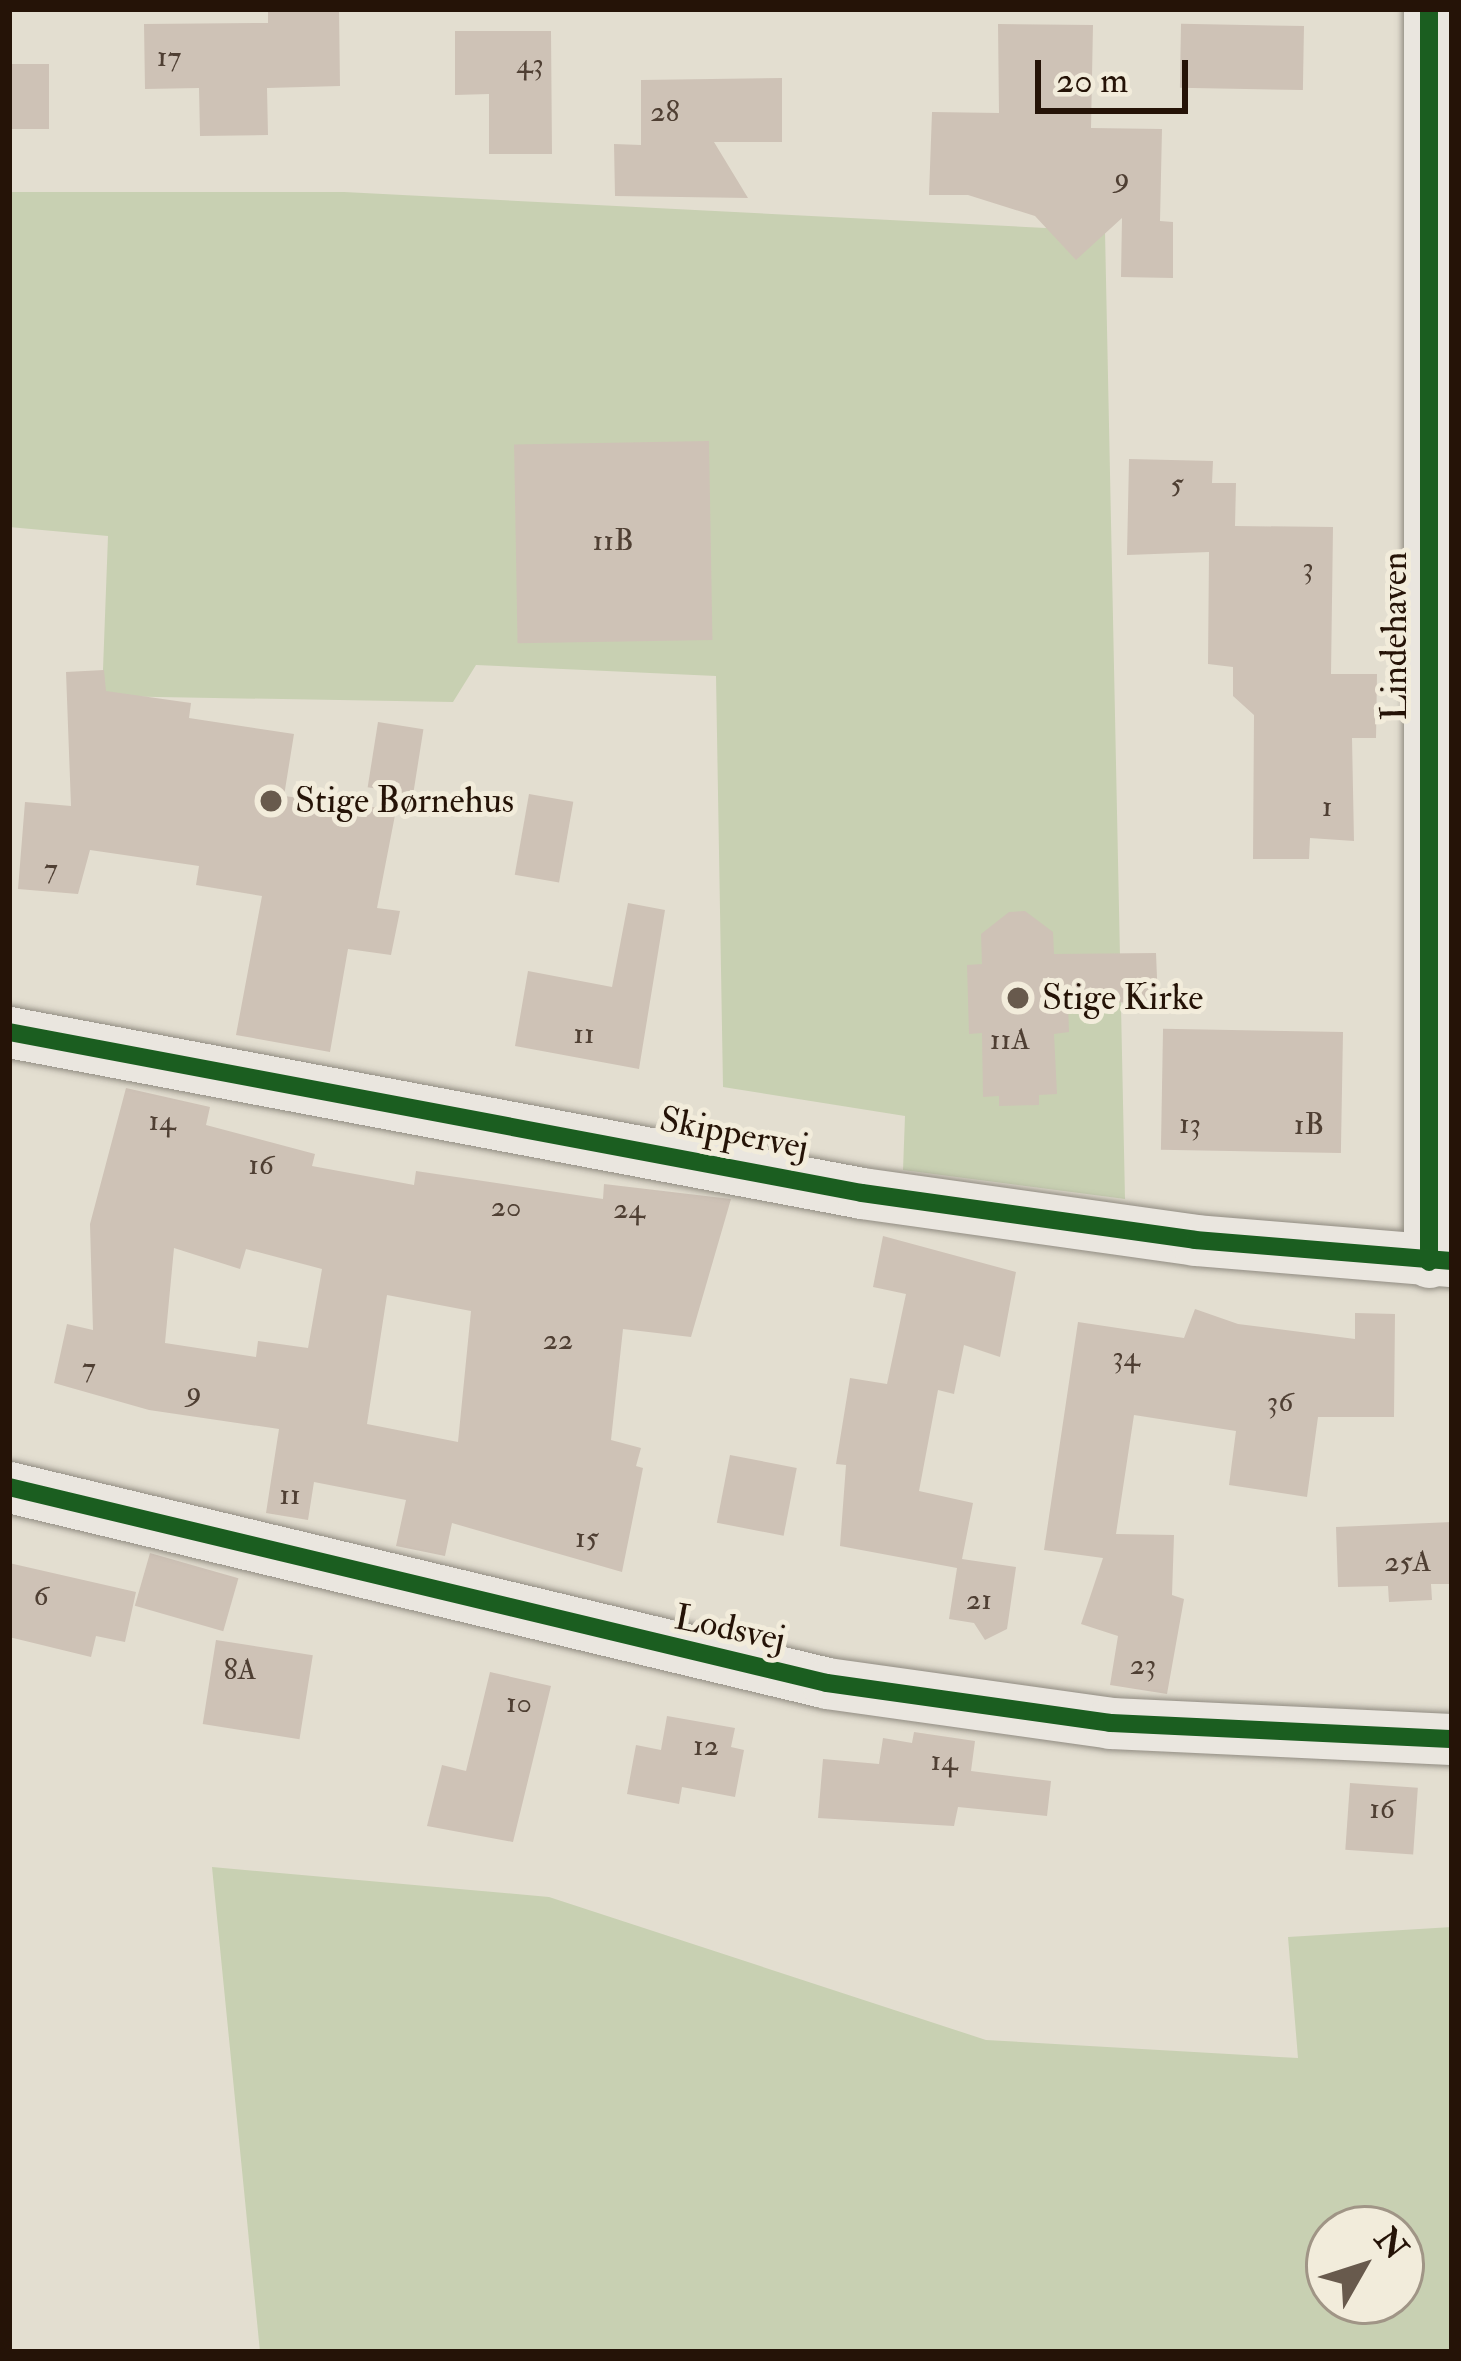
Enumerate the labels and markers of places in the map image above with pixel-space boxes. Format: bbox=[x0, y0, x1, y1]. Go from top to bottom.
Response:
place label: Stige Børnehus bbox=[295, 779, 514, 823]
marker: Stige Børnehus bbox=[258, 788, 284, 814]
place label: Stige Kirke bbox=[1042, 976, 1203, 1020]
marker: Stige Kirke bbox=[1005, 985, 1031, 1011]

